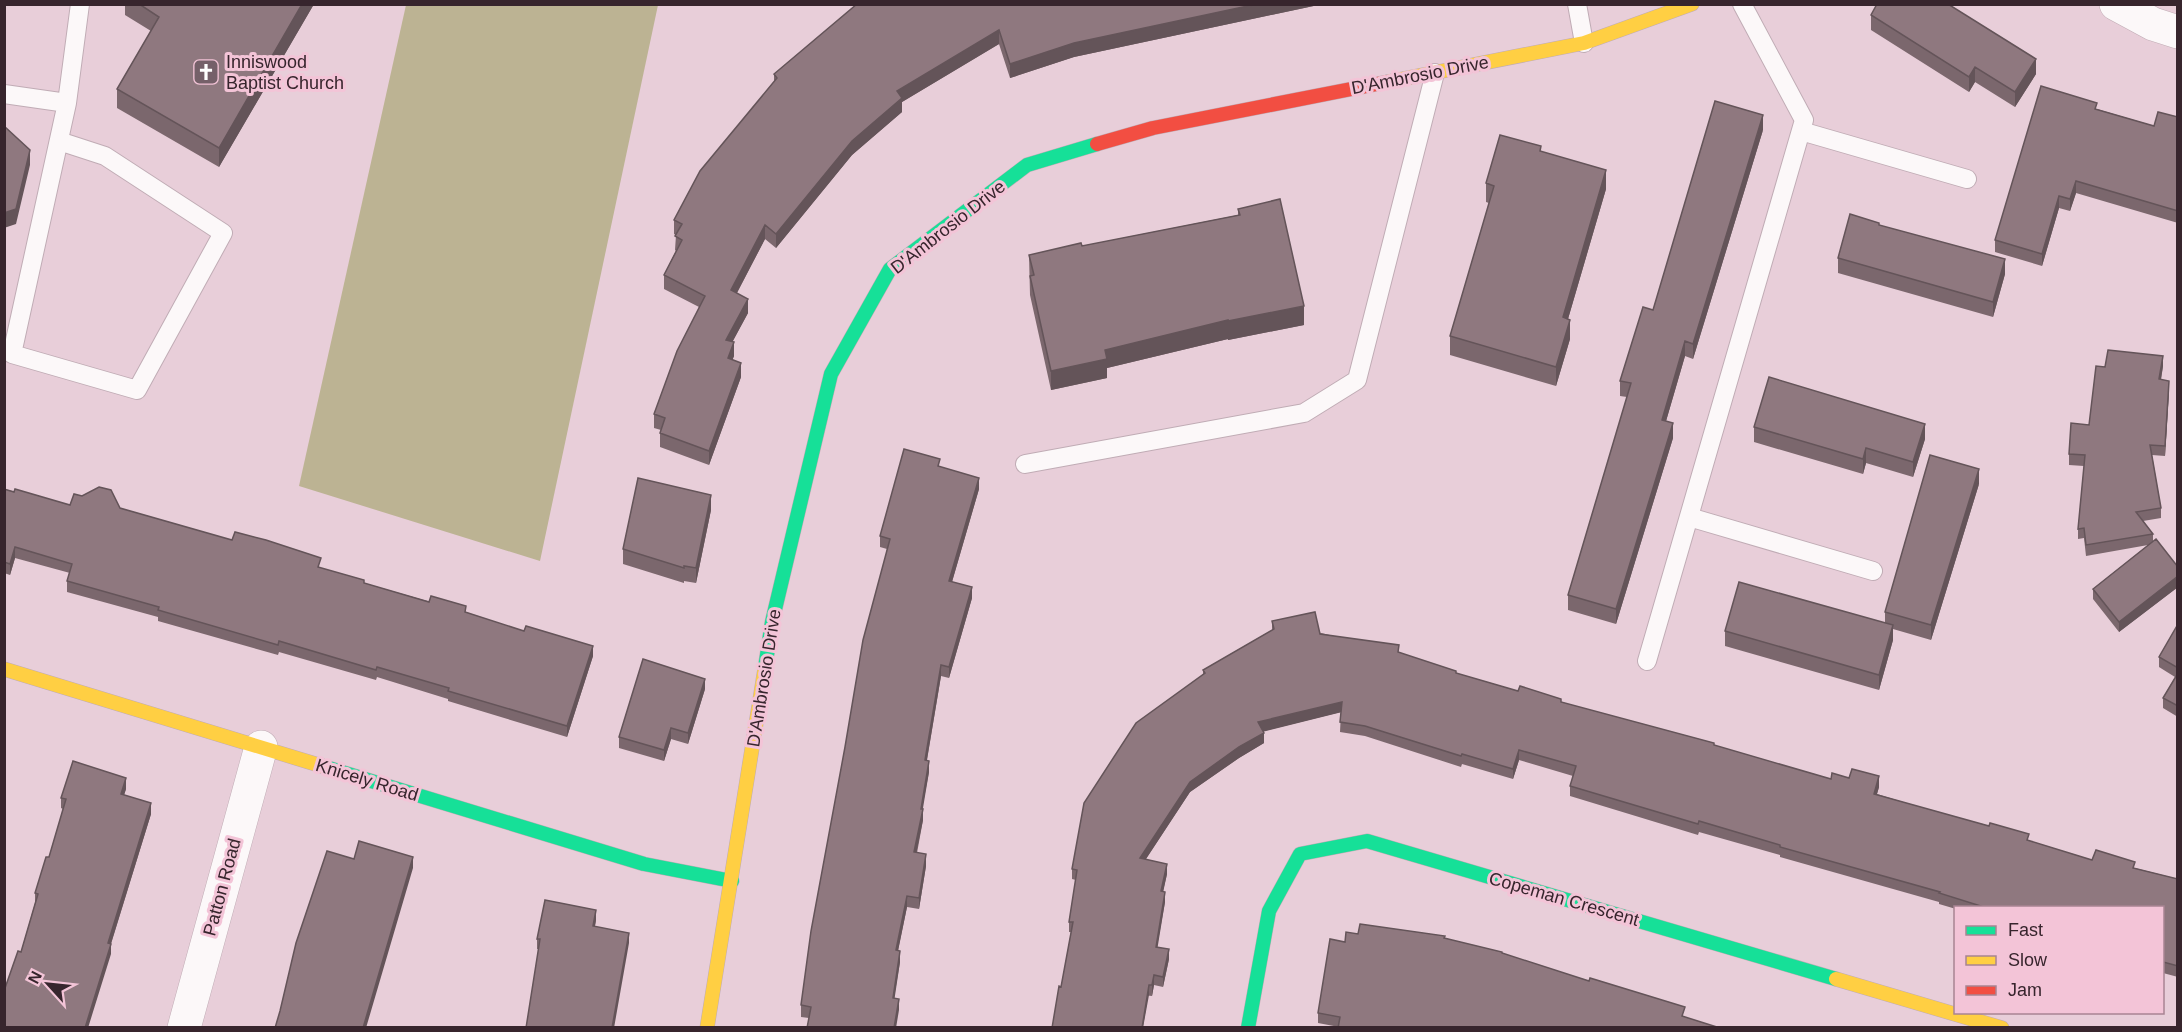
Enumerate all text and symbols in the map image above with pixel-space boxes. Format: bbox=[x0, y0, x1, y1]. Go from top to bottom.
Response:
place label: Inniswood Baptist Church bbox=[226, 52, 344, 93]
street label: D'Ambrosio Drive bbox=[1350, 52, 1490, 98]
church icon: Inniswood Baptist Church bbox=[191, 57, 221, 87]
street label: D'Ambrosio Drive bbox=[887, 176, 1009, 278]
street label: D'Ambrosio Drive bbox=[743, 608, 785, 748]
street label: Knicely Road bbox=[313, 755, 421, 805]
street label: Patton Road bbox=[199, 836, 245, 938]
street label: Copeman Crescent bbox=[1487, 868, 1641, 930]
legend bbox=[1954, 906, 2164, 1014]
text: Fast bbox=[2008, 920, 2043, 940]
text: Slow bbox=[2008, 950, 2048, 970]
north arrow bbox=[18, 954, 78, 1014]
text: N bbox=[25, 968, 45, 986]
text: Jam bbox=[2008, 980, 2042, 1000]

